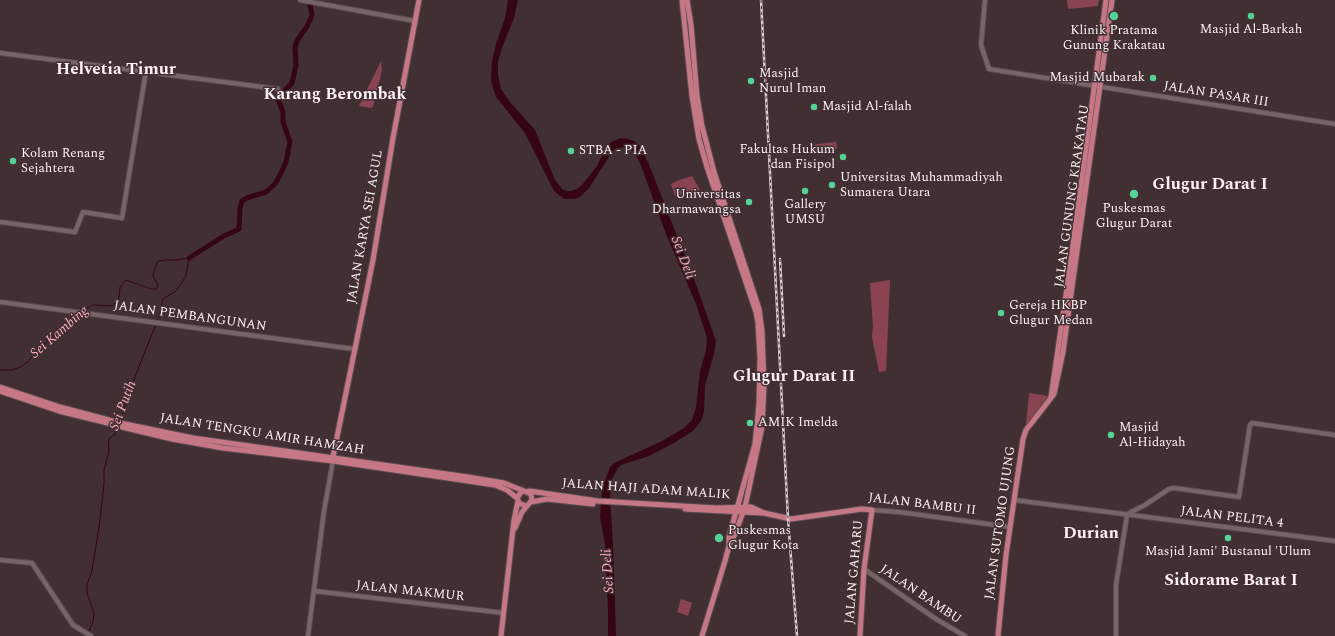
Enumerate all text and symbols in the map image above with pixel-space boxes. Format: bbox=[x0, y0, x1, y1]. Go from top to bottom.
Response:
marker: Klinik Pratama Gunung Krakatau bbox=[1108, 10, 1120, 22]
marker: Masjid Al-Barkah bbox=[1246, 11, 1256, 21]
place label: Masjid Al-Barkah bbox=[1200, 22, 1302, 38]
place label: Klinik Pratama Gunung Krakatau bbox=[1063, 23, 1165, 54]
district label: Helvetia Timur bbox=[56, 61, 176, 81]
place label: Masjid Nurul Iman bbox=[759, 66, 826, 97]
place label: Masjid Mubarak bbox=[1050, 70, 1145, 86]
marker: Masjid Mubarak bbox=[1148, 73, 1158, 83]
marker: Masjid Nurul Iman bbox=[746, 76, 756, 86]
street label: JALAN PASAR III bbox=[1162, 79, 1270, 111]
district label: Karang Berombak bbox=[264, 86, 406, 106]
place label: Masjid Al-falah bbox=[822, 99, 912, 115]
marker: Masjid Al-falah bbox=[809, 102, 819, 112]
street label: JALAN GUNUNG KRAKATAU bbox=[1052, 104, 1094, 288]
place label: Fakultas Hukum dan Fisipol bbox=[740, 142, 835, 173]
place label: STBA - PIA bbox=[579, 143, 647, 159]
place label: Kolam Renang Sejahtera bbox=[21, 146, 105, 177]
marker: STBA - PIA bbox=[566, 146, 576, 156]
street label: JALAN KARYA SEI AGUL bbox=[345, 149, 387, 305]
marker: Fakultas Hukum dan Fisipol bbox=[838, 152, 848, 162]
marker: Kolam Renang Sejahtera bbox=[8, 156, 18, 166]
place label: Universitas Muhammadiyah Sumatera Utara bbox=[840, 170, 1003, 201]
district label: Glugur Darat I bbox=[1152, 176, 1268, 196]
marker: Universitas Muhammadiyah Sumatera Utara bbox=[827, 180, 837, 190]
marker: Gallery UMSU bbox=[800, 186, 810, 196]
place label: Universitas Dharmawangsa bbox=[652, 187, 741, 218]
marker: Puskesmas Glugur Darat bbox=[1128, 188, 1140, 200]
marker: Universitas Dharmawangsa bbox=[744, 197, 754, 207]
place label: Gallery UMSU bbox=[784, 197, 826, 228]
place label: Puskesmas Glugur Darat bbox=[1096, 201, 1172, 232]
water label: Sei Deli bbox=[666, 234, 698, 282]
place label: Gereja HKBP Glugur Medan bbox=[1009, 298, 1093, 329]
street label: JALAN PEMBANGUNAN bbox=[113, 299, 267, 335]
water label: Sei Kambing bbox=[28, 303, 92, 363]
marker: Gereja HKBP Glugur Medan bbox=[996, 308, 1006, 318]
district label: Glugur Darat II bbox=[733, 368, 855, 388]
water label: Sei Putih bbox=[107, 379, 141, 433]
street label: JALAN TENGKU AMIR HAMZAH bbox=[159, 411, 365, 459]
place label: AMIK Imelda bbox=[758, 415, 838, 431]
marker: AMIK Imelda bbox=[745, 418, 755, 428]
place label: Masjid Al-Hidayah bbox=[1119, 420, 1186, 451]
marker: Masjid Al-Hidayah bbox=[1106, 430, 1116, 440]
street label: JALAN SUTOMO UJUNG bbox=[983, 445, 1019, 601]
street label: JALAN HAJI ADAM MALIK bbox=[561, 476, 731, 504]
street label: JALAN BAMBU II bbox=[867, 491, 977, 519]
street label: JALAN PELITA 4 bbox=[1180, 504, 1284, 532]
street label: JALAN GAHARU bbox=[843, 519, 867, 625]
place label: Puskesmas Glugur Kota bbox=[728, 523, 799, 554]
district label: Durian bbox=[1063, 525, 1119, 545]
marker: Puskesmas Glugur Kota bbox=[713, 532, 725, 544]
marker: Masjid Jami' Bustanul 'Ulum bbox=[1223, 533, 1233, 543]
place label: Masjid Jami' Bustanul 'Ulum bbox=[1145, 544, 1311, 560]
water label: Sei Deli bbox=[599, 548, 619, 594]
street label: JALAN BAMBU bbox=[876, 562, 964, 628]
district label: Sidorame Barat I bbox=[1164, 572, 1298, 592]
street label: JALAN MAKMUR bbox=[355, 579, 465, 605]

